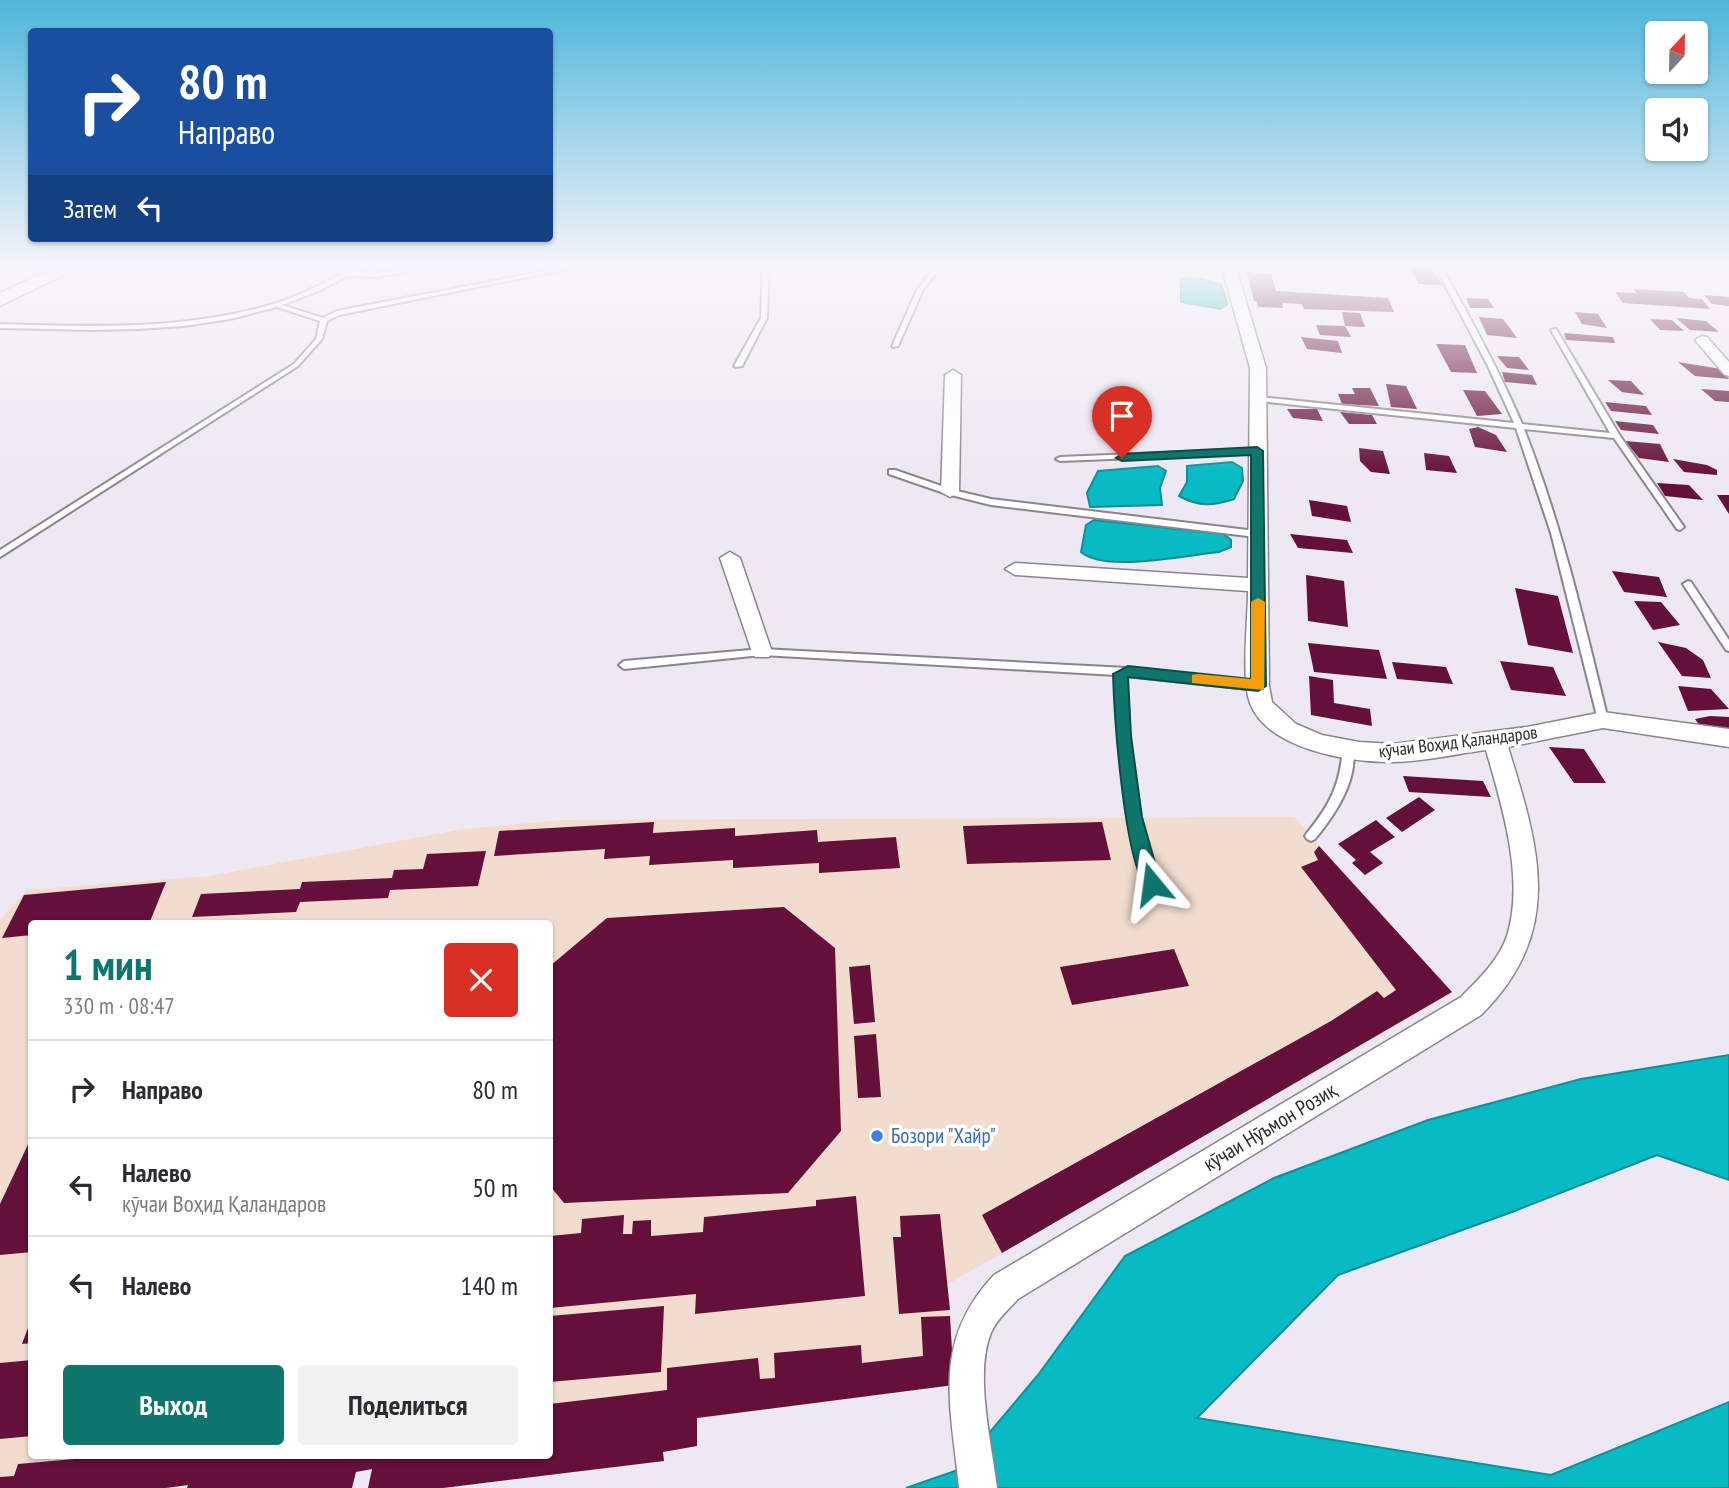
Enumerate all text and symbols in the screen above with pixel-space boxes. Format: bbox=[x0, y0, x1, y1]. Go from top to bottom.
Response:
north arrow bbox=[1645, 21, 1708, 84]
map controls bbox=[1645, 21, 1708, 161]
text: 80 m bbox=[178, 49, 267, 113]
icon: right bbox=[63, 56, 154, 147]
button: sound bbox=[1645, 98, 1708, 161]
text: Направо bbox=[178, 111, 275, 153]
icon: left bbox=[131, 189, 169, 227]
text: Затем bbox=[63, 192, 117, 225]
pin bbox=[1092, 386, 1152, 458]
icon: arrive bbox=[1103, 397, 1141, 435]
street label: кӯчаи Воҳид Қаландаров bbox=[1377, 720, 1539, 763]
position arrow bbox=[1115, 847, 1189, 921]
text: 1 мин bbox=[63, 937, 153, 992]
button: close bbox=[444, 943, 518, 1017]
text: 330 m · 08:47 bbox=[63, 991, 175, 1020]
icon: right bbox=[63, 1070, 101, 1108]
text: Направо bbox=[122, 1073, 203, 1106]
text: 80 m bbox=[472, 1073, 518, 1106]
street label: кӯчаи Нӯъмон Розиқ bbox=[1198, 1076, 1342, 1177]
place label: Бозори "Хайр" bbox=[891, 1122, 996, 1149]
marker: Бозори "Хайр" bbox=[869, 1128, 885, 1144]
text: Налево bbox=[122, 1156, 191, 1189]
icon: left bbox=[63, 1168, 101, 1206]
text: 50 m bbox=[472, 1171, 518, 1204]
text: кӯчаи Воҳид Қаландаров bbox=[122, 1189, 326, 1218]
icon: left bbox=[63, 1266, 101, 1304]
text: Налево bbox=[122, 1269, 191, 1302]
text: 140 m bbox=[460, 1269, 518, 1302]
button: Выход bbox=[63, 1365, 284, 1445]
button: Поделиться bbox=[298, 1365, 518, 1445]

